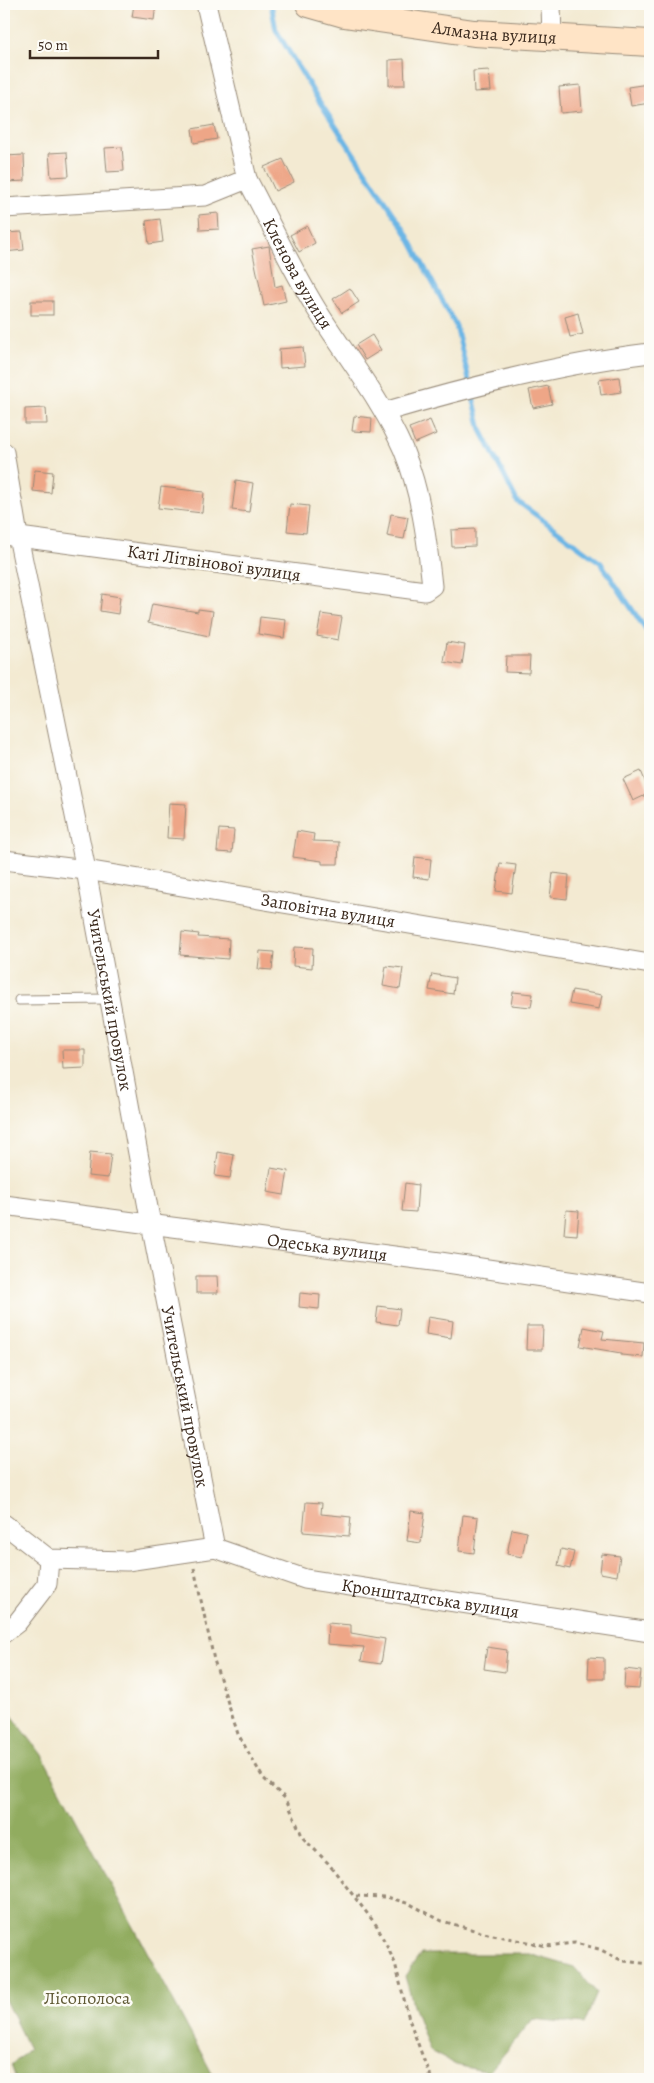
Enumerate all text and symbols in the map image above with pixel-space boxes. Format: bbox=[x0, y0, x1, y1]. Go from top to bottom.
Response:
street label: Алмазна вулиця bbox=[429, 15, 557, 50]
scale bar bbox=[30, 28, 158, 60]
text: 50 m bbox=[38, 35, 68, 55]
street label: Кленова вулиця bbox=[257, 214, 338, 334]
street label: Каті Літвінової вулиця bbox=[126, 539, 302, 587]
street label: Заповітна вулиця bbox=[259, 887, 397, 933]
street label: Учительський провулок bbox=[81, 907, 138, 1093]
street label: Одеська вулиця bbox=[266, 1228, 389, 1267]
street label: Учительський провулок bbox=[155, 1304, 215, 1490]
street label: Кронштадтська вулиця bbox=[340, 1573, 521, 1624]
park label: Лісополоса bbox=[44, 1986, 131, 2010]

